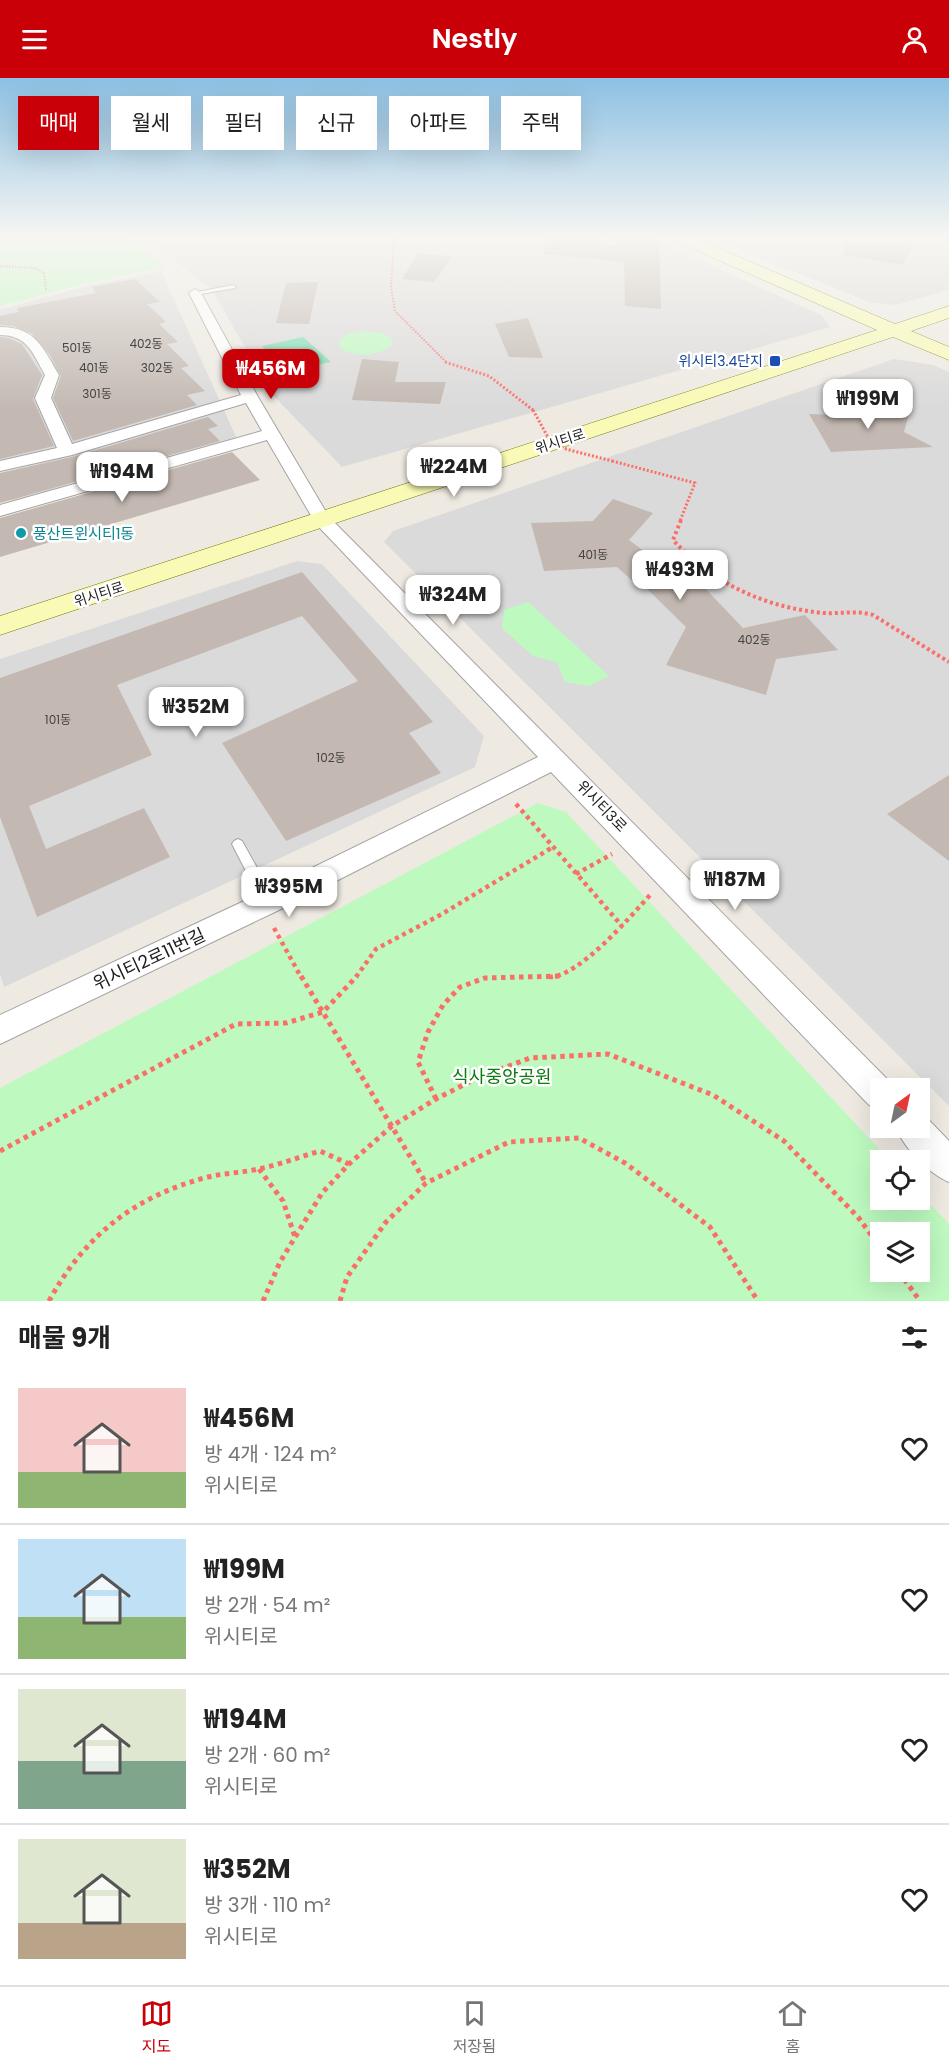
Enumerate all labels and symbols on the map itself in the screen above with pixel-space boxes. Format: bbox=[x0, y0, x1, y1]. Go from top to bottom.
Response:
house number: 402동 bbox=[129, 335, 163, 352]
house number: 501동 bbox=[62, 339, 92, 356]
pin: ₩456M bbox=[229, 349, 313, 400]
place label: 위시티3.4단지 bbox=[679, 351, 763, 371]
marker: 위시티3.4단지 bbox=[768, 354, 782, 368]
house number: 401동 bbox=[79, 359, 109, 376]
house number: 302동 bbox=[141, 359, 173, 376]
pin: ₩199M bbox=[826, 379, 910, 430]
house number: 301동 bbox=[82, 385, 112, 402]
street label: 위시티로 bbox=[532, 423, 588, 458]
pin: ₩224M bbox=[412, 447, 496, 498]
pin: ₩194M bbox=[80, 452, 164, 503]
place label: 풍산트윈시티1동 bbox=[33, 523, 134, 544]
marker: 풍산트윈시티1동 bbox=[14, 526, 28, 540]
house number: 401동 bbox=[578, 546, 608, 563]
pin: ₩493M bbox=[638, 550, 722, 601]
pin: ₩324M bbox=[411, 575, 495, 626]
street label: 위시티로 bbox=[71, 576, 127, 611]
house number: 402동 bbox=[737, 631, 771, 648]
pin: ₩352M bbox=[154, 687, 238, 738]
house number: 101동 bbox=[45, 711, 71, 728]
house number: 102동 bbox=[316, 749, 346, 766]
street label: 위시티3로 bbox=[572, 776, 632, 836]
pin: ₩187M bbox=[693, 860, 777, 911]
pin: ₩395M bbox=[247, 867, 331, 918]
street label: 위시티2로11번길 bbox=[89, 922, 209, 996]
park label: 식사중앙공원 bbox=[452, 1064, 552, 1089]
north arrow bbox=[870, 1078, 930, 1138]

